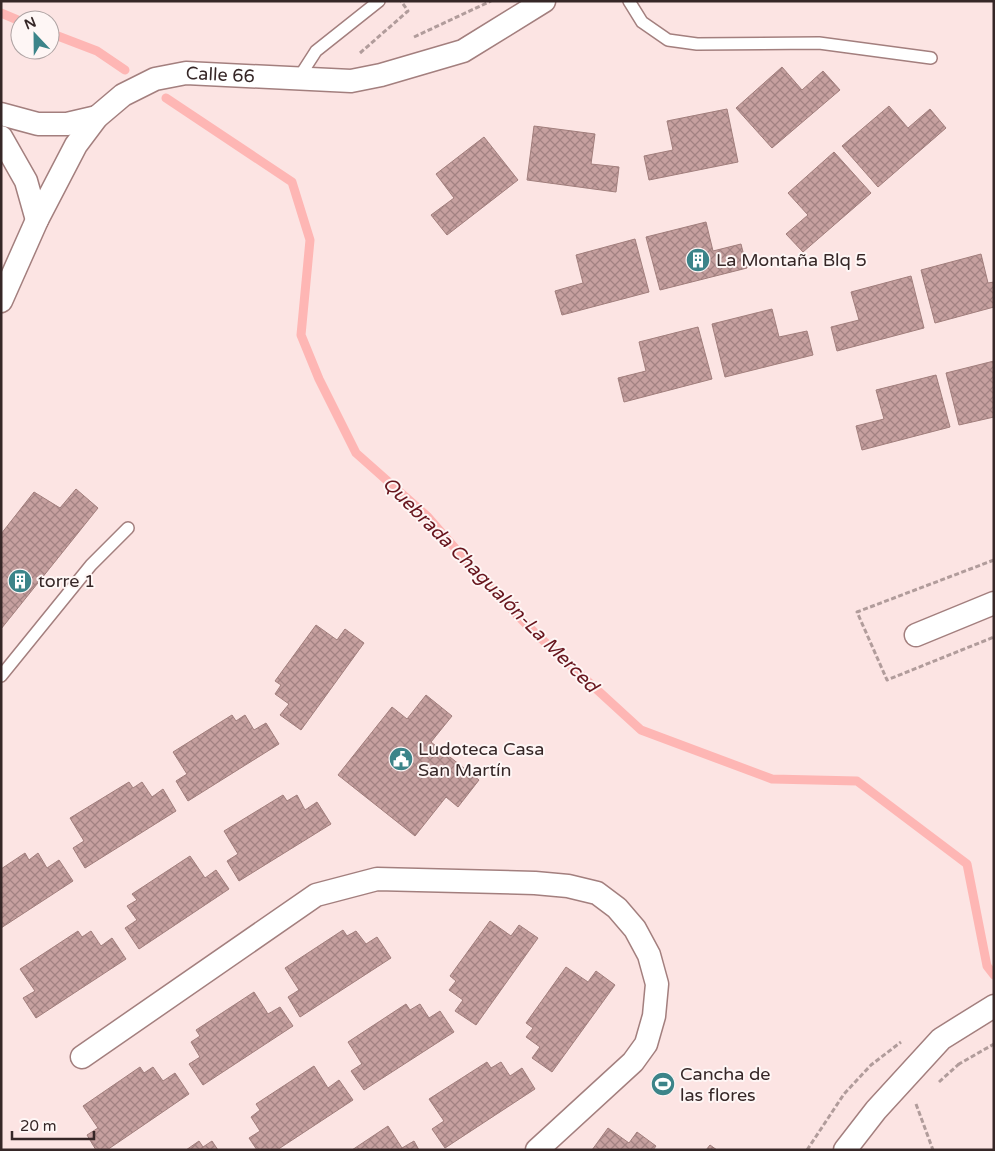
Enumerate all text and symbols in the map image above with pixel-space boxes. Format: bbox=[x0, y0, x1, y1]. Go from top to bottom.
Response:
north arrow bbox=[10, 10, 60, 60]
text: N bbox=[22, 13, 39, 33]
street label: Calle 66 bbox=[185, 62, 255, 87]
building icon: La Montaña Blq 5 bbox=[685, 247, 711, 273]
place label: La Montaña Blq 5 bbox=[716, 249, 867, 271]
water label: Quebrada Chagualón-La Merced bbox=[378, 472, 604, 698]
building icon: torre 1 bbox=[7, 568, 33, 594]
place label: torre 1 bbox=[38, 570, 95, 592]
place label: Ludoteca Casa San Martín bbox=[418, 738, 544, 781]
public building icon: Ludoteca Casa San Martín bbox=[388, 746, 414, 772]
place label: Cancha de las flores bbox=[680, 1063, 771, 1106]
sports icon: Cancha de las flores bbox=[650, 1071, 676, 1097]
scale bar bbox=[12, 1108, 95, 1140]
text: 20 m bbox=[20, 1117, 57, 1135]

